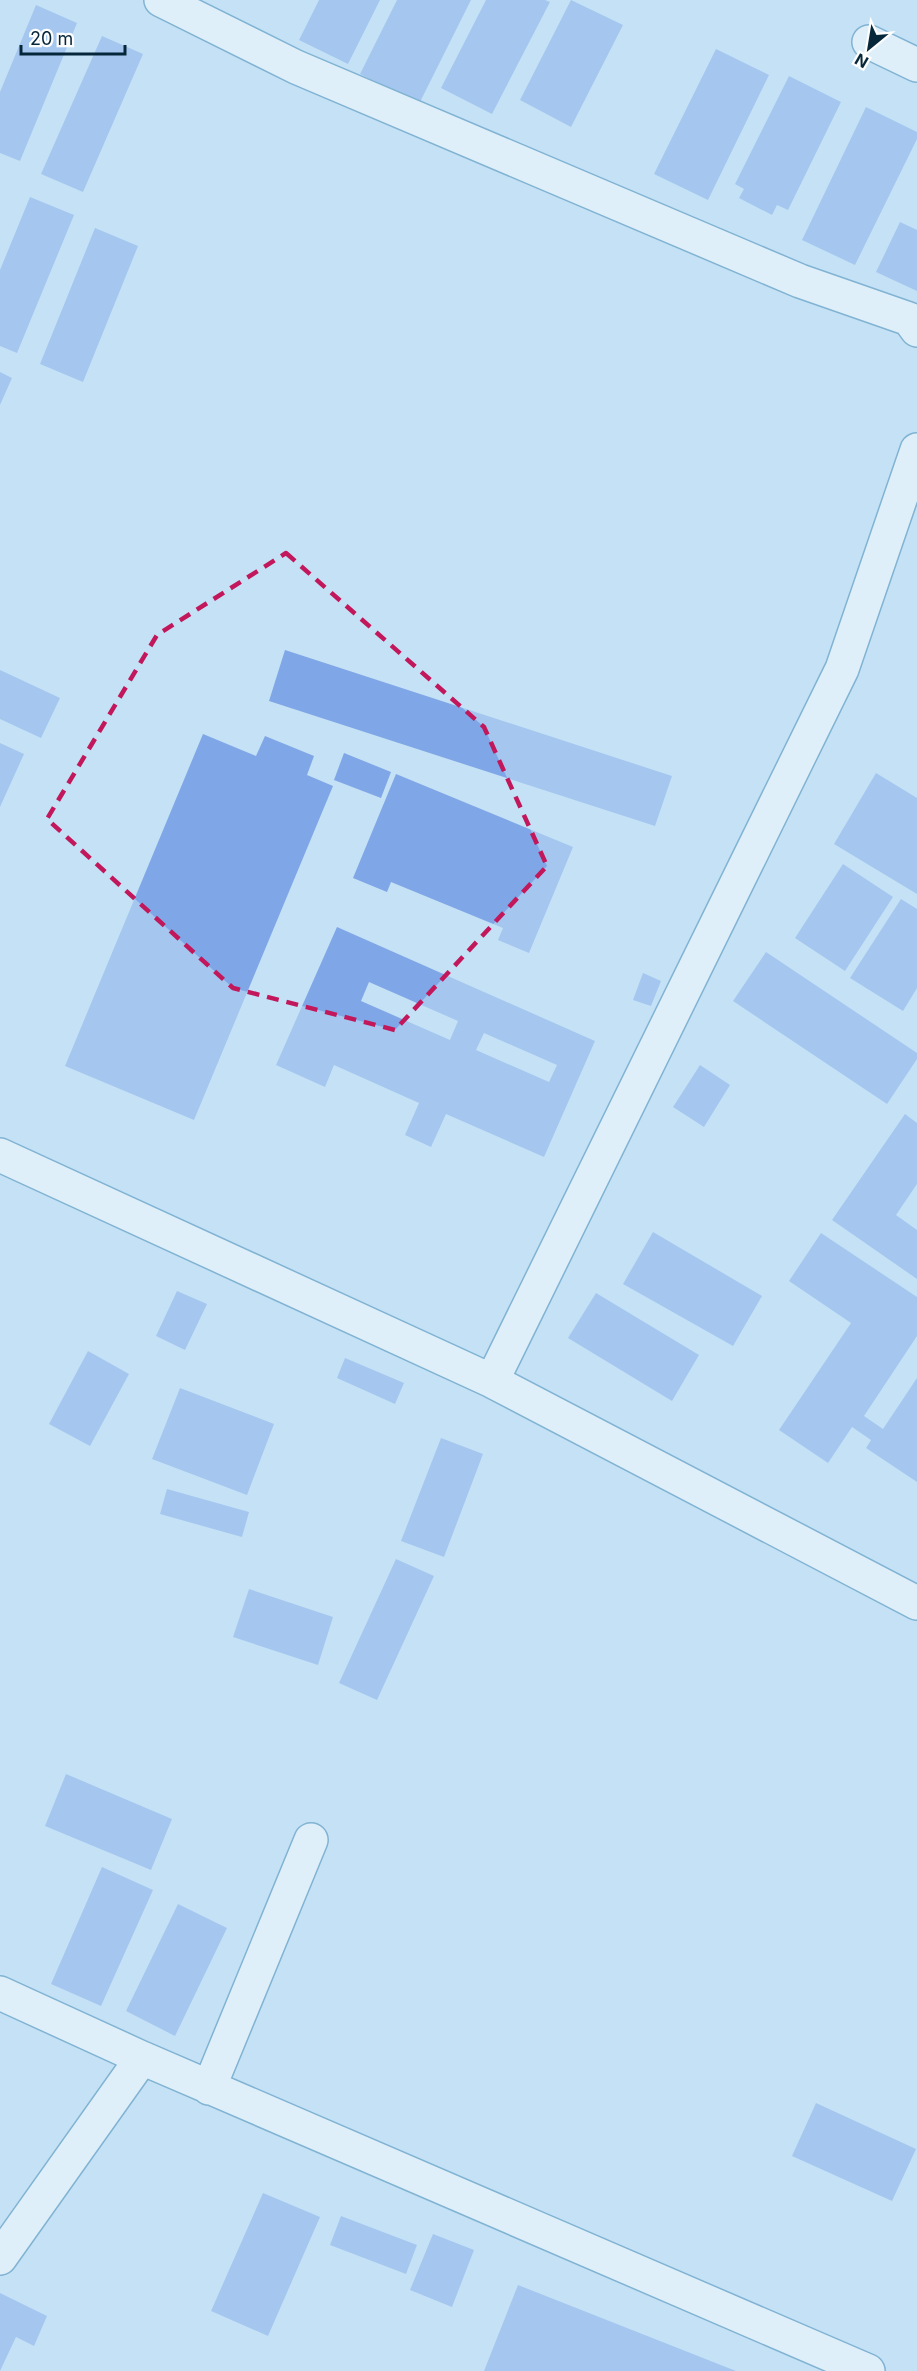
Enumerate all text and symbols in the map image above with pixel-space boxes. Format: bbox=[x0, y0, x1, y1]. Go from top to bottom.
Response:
scale bar bbox=[21, 18, 124, 56]
north arrow bbox=[839, 18, 899, 78]
text: 20 m bbox=[30, 28, 73, 49]
text: N bbox=[851, 49, 872, 73]

